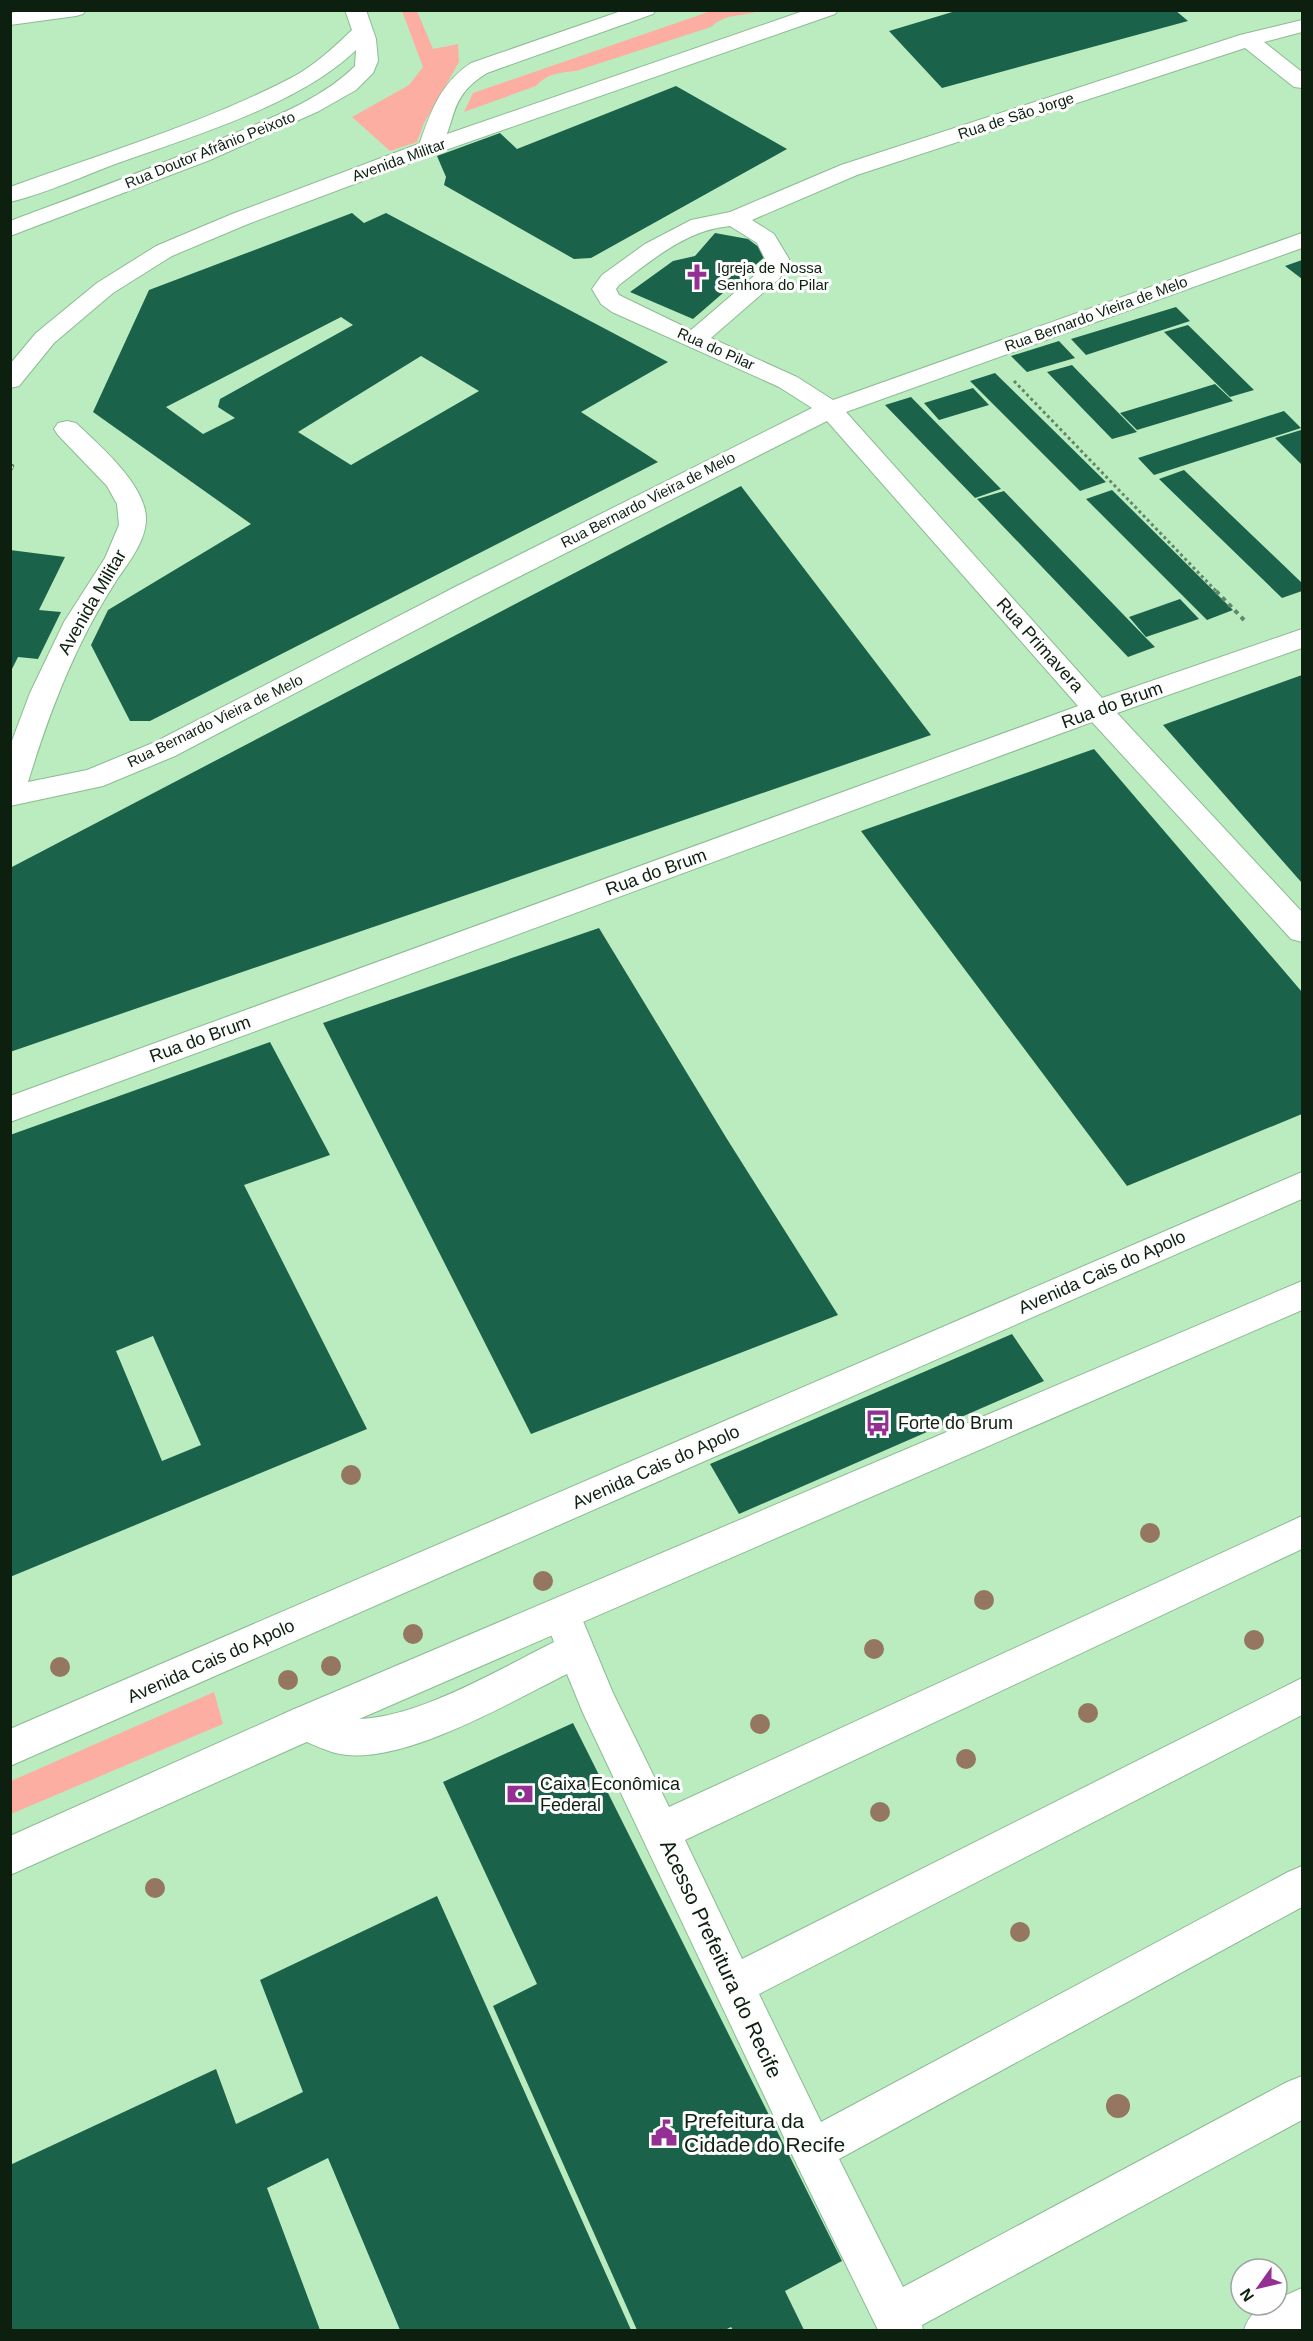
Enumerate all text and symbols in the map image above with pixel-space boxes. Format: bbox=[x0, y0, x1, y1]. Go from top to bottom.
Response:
street label: Rua de São Jorge bbox=[956, 89, 1076, 142]
street label: Rua Doutor Afrânio Peixoto bbox=[122, 108, 297, 191]
street label: Avenida Militar bbox=[350, 135, 448, 184]
place label: Igreja de Nossa Senhora do Pilar bbox=[717, 259, 829, 293]
church icon: Igreja de Nossa Senhora do Pilar bbox=[682, 262, 712, 292]
street label: Rua Bernardo Vieira de Melo bbox=[1002, 273, 1189, 355]
street label: Rua do Pilar bbox=[675, 324, 757, 373]
street label: Rua Bernardo Vieira de Melo bbox=[558, 448, 738, 551]
street label: Avenida Militar bbox=[54, 546, 130, 658]
street label: Rua Primavera bbox=[992, 594, 1088, 697]
street label: Rua Bernardo Vieira de Melo bbox=[124, 671, 305, 771]
street label: Rua do Brum bbox=[1059, 677, 1165, 733]
street label: Rua do Brum bbox=[603, 844, 709, 900]
street label: Rua do Brum bbox=[147, 1011, 253, 1067]
street label: Avenida Cais do Apolo bbox=[1015, 1226, 1189, 1318]
bus stop icon: Forte do Brum bbox=[863, 1408, 893, 1438]
place label: Forte do Brum bbox=[898, 1413, 1013, 1433]
street label: Avenida Cais do Apolo bbox=[569, 1421, 743, 1513]
street label: Avenida Cais do Apolo bbox=[124, 1615, 298, 1707]
place label: Caixa Econômica Federal bbox=[540, 1774, 681, 1815]
bank icon: Caixa Econômica Federal bbox=[505, 1779, 535, 1809]
street label: Acesso Prefeitura do Recife bbox=[656, 1836, 787, 2082]
place label: Prefeitura da Cidade do Recife bbox=[684, 2109, 845, 2156]
public building icon: Prefeitura da Cidade do Recife bbox=[649, 2118, 679, 2148]
north arrow bbox=[1229, 2257, 1289, 2317]
text: N bbox=[1237, 2286, 1257, 2305]

